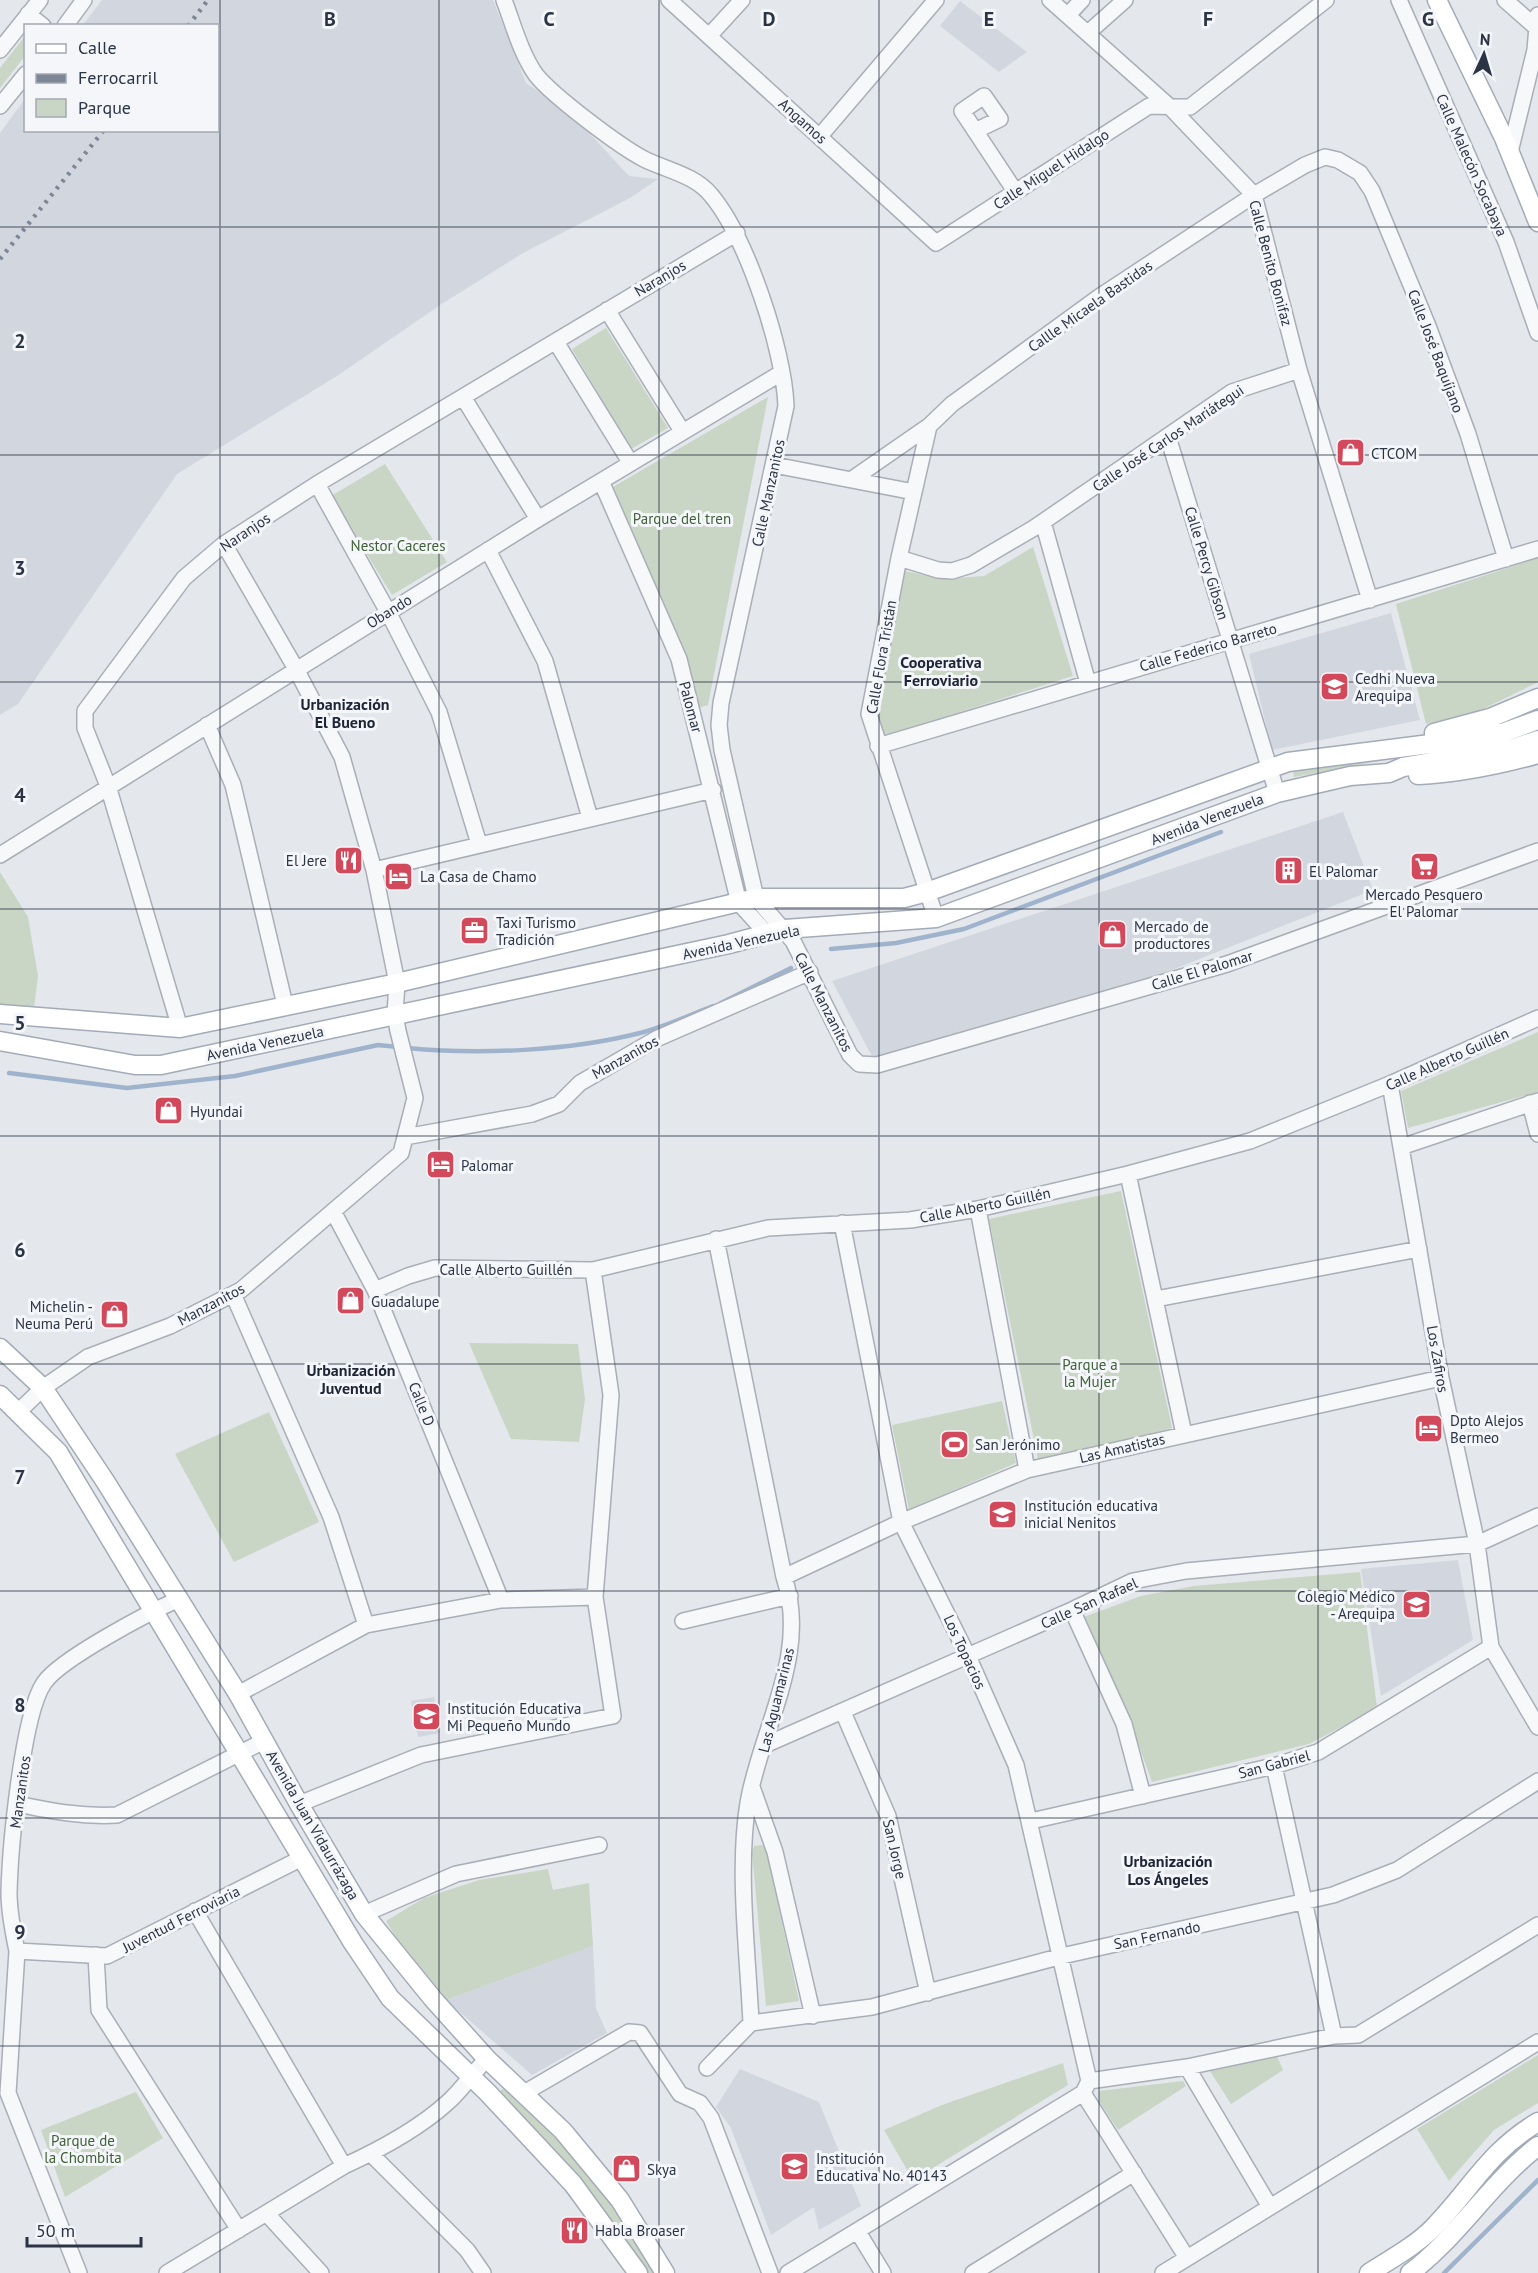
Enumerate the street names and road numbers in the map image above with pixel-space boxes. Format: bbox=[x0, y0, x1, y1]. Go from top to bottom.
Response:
street label: Calle Malecón Socabaya bbox=[1432, 91, 1512, 239]
street label: Angamos bbox=[775, 94, 831, 148]
street label: Calle Miguel Hidalgo bbox=[990, 124, 1112, 214]
street label: Calle Benito Bonifaz bbox=[1245, 198, 1297, 328]
street label: Naranjos bbox=[631, 255, 689, 301]
street label: Callle Micaela Bastidas bbox=[1024, 256, 1156, 356]
street label: Calle José Baquíjano bbox=[1404, 287, 1468, 415]
street label: Calle José Carlos Mariátegui bbox=[1089, 380, 1247, 496]
street label: Calle Manzanitos bbox=[747, 438, 789, 548]
street label: Calle Percy Gibson bbox=[1181, 504, 1233, 622]
street label: Naranjos bbox=[216, 508, 274, 556]
street label: Obando bbox=[363, 590, 415, 632]
street label: Calle Flora Tristán bbox=[862, 599, 900, 715]
street label: Calle Federico Barreto bbox=[1137, 618, 1279, 676]
street label: Palomar bbox=[675, 679, 707, 735]
street label: Avenida Venezuela bbox=[1148, 789, 1266, 849]
street label: Avenida Venezuela bbox=[681, 920, 801, 964]
street label: Calle El Palomar bbox=[1149, 946, 1255, 994]
street label: Calle Manzanitos bbox=[791, 949, 857, 1055]
street label: Avenida Venezuela bbox=[205, 1021, 325, 1065]
street label: Calle Alberto Guillén bbox=[1382, 1023, 1512, 1095]
street label: Manzanitos bbox=[588, 1031, 662, 1083]
street label: Calle Alberto Guillén bbox=[918, 1183, 1052, 1227]
street label: Calle Alberto Guillén bbox=[440, 1260, 572, 1279]
street label: Manzanitos bbox=[174, 1278, 248, 1330]
street label: Los Zafiros bbox=[1423, 1324, 1453, 1394]
street label: Calle D bbox=[405, 1379, 439, 1429]
street label: Las Amatistas bbox=[1077, 1429, 1167, 1467]
street label: Calle San Rafael bbox=[1038, 1573, 1141, 1633]
street label: Los Topacios bbox=[940, 1612, 990, 1692]
street label: Las Aguamarinas bbox=[754, 1645, 798, 1755]
street label: San Gabriel bbox=[1236, 1745, 1313, 1783]
street label: Avenida Juan Vidaurrázaga bbox=[262, 1747, 364, 1903]
street label: Manzanitos bbox=[6, 1754, 34, 1830]
street label: San Jorge bbox=[879, 1817, 911, 1881]
street label: Juventud Ferroviaria bbox=[118, 1881, 243, 1957]
street label: San Fernando bbox=[1112, 1917, 1202, 1953]

